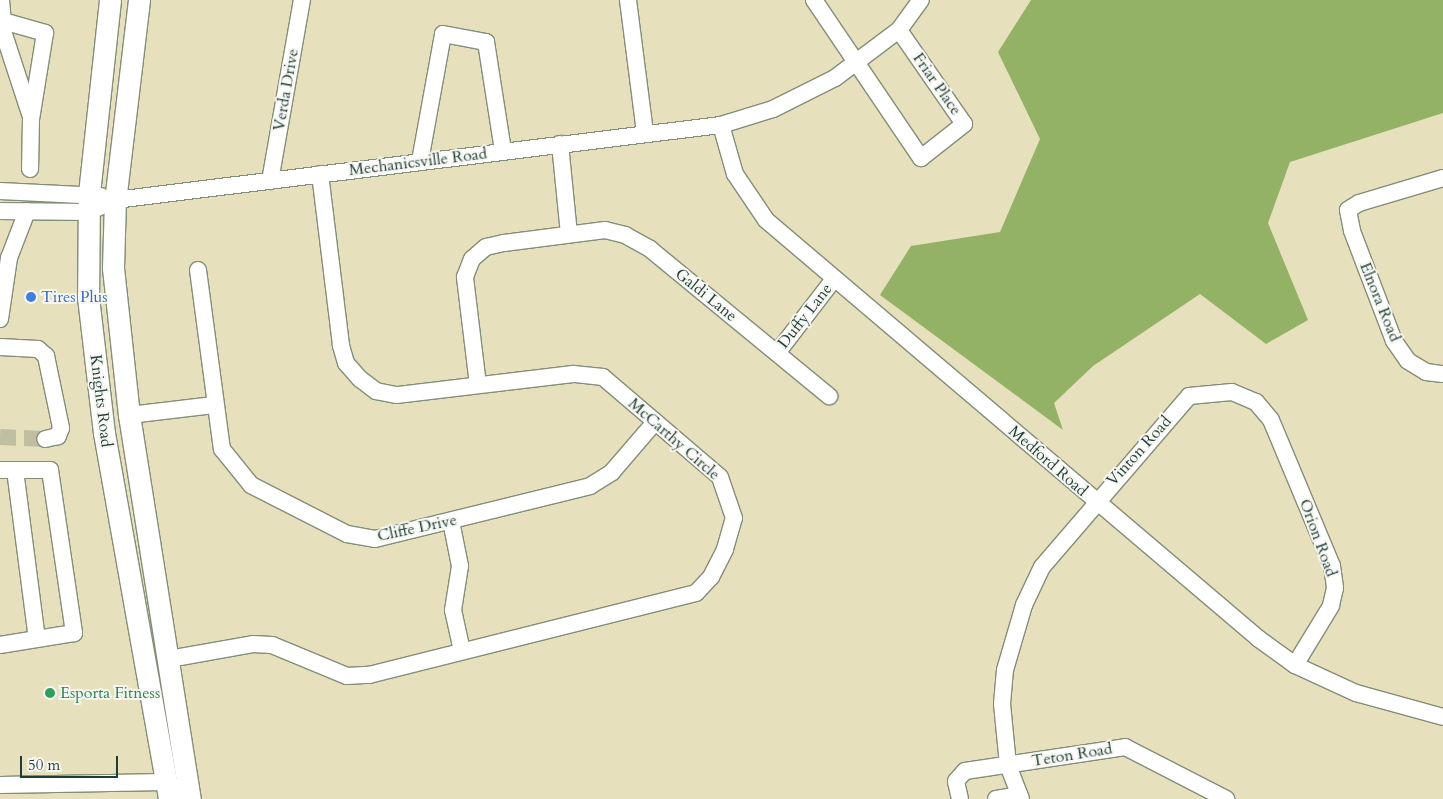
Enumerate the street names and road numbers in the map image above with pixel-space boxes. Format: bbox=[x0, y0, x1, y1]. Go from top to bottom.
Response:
street label: Verda Drive bbox=[269, 47, 303, 133]
street label: Friar Place bbox=[909, 49, 965, 119]
street label: Mechanicsville Road bbox=[348, 144, 488, 180]
street label: Elnora Road bbox=[1355, 260, 1405, 344]
street label: Galdi Lane bbox=[671, 264, 741, 326]
street label: Duffy Lane bbox=[774, 280, 836, 352]
street label: Knights Road bbox=[86, 354, 116, 448]
street label: McCarthy Circle bbox=[624, 394, 724, 484]
street label: Vinton Road bbox=[1103, 412, 1175, 490]
street label: Medford Road bbox=[1005, 422, 1091, 500]
street label: Orion Road bbox=[1295, 496, 1341, 580]
street label: Cliffe Drive bbox=[376, 510, 458, 546]
street label: Teton Road bbox=[1030, 739, 1114, 771]

